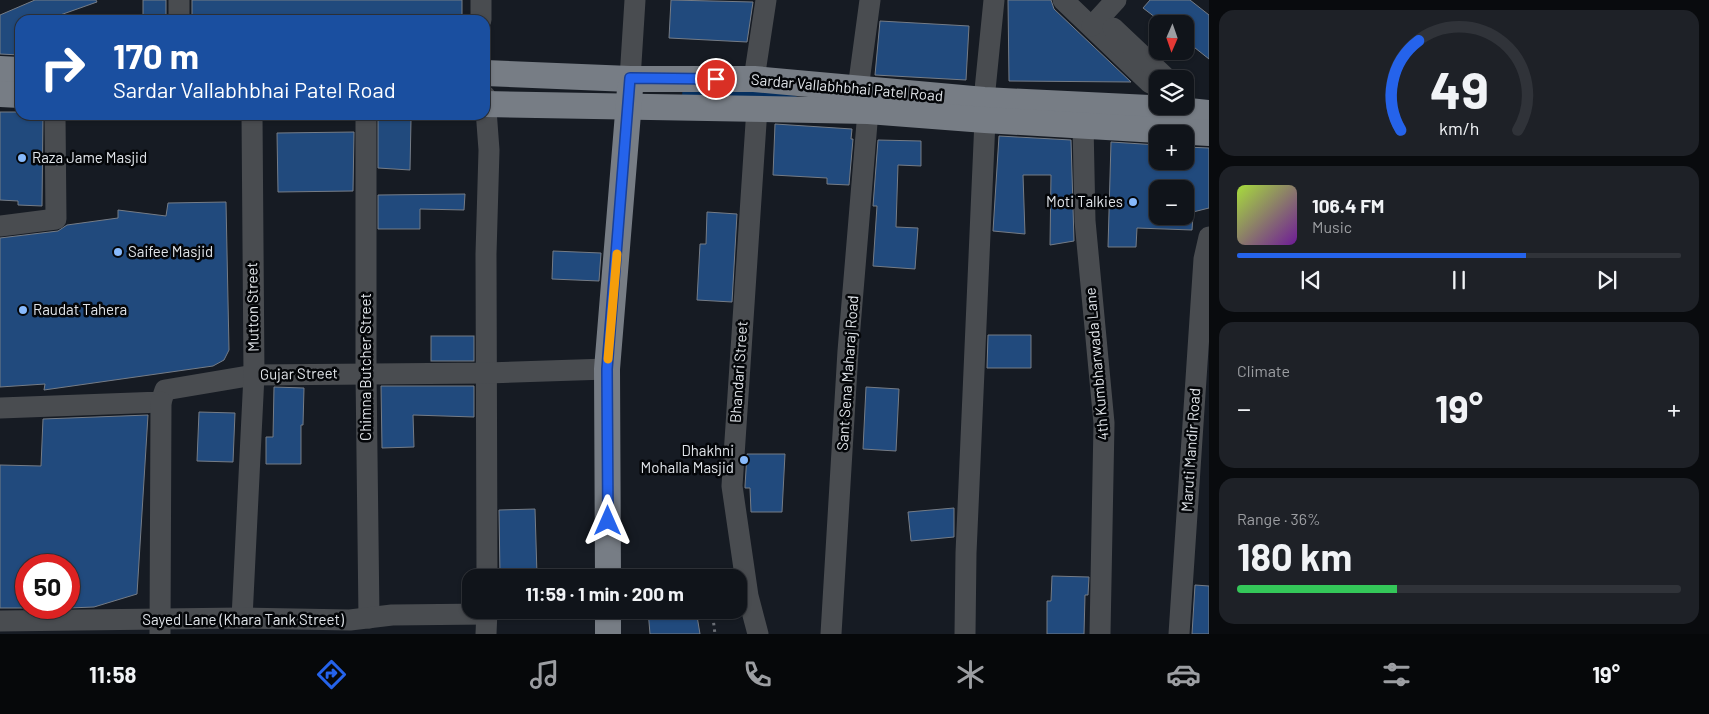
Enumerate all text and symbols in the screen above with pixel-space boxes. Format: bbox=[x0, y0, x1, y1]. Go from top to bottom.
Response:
north arrow bbox=[1149, 15, 1194, 60]
map controls bbox=[1149, 15, 1194, 225]
text: 170 m bbox=[113, 34, 199, 76]
icon: right bbox=[30, 35, 95, 100]
text: 49 bbox=[1429, 57, 1489, 119]
pin bbox=[695, 58, 737, 100]
icon: arrive bbox=[702, 65, 730, 93]
street label: Sardar Vallabhbhai Patel Road bbox=[750, 70, 944, 104]
button: layers bbox=[1149, 70, 1194, 115]
text: Sardar Vallabhbhai Patel Road bbox=[113, 76, 396, 102]
text: km/h bbox=[1439, 117, 1479, 139]
button: + bbox=[1149, 125, 1194, 170]
place label: Raza Jame Masjid bbox=[32, 148, 147, 166]
marker: Raza Jame Masjid bbox=[16, 152, 28, 164]
button: − bbox=[1149, 180, 1194, 225]
place label: Moti Talkies bbox=[1046, 192, 1123, 210]
text: 106.4 FM bbox=[1312, 194, 1384, 217]
marker: Moti Talkies bbox=[1127, 196, 1139, 208]
text: Music bbox=[1312, 217, 1352, 236]
place label: Saifee Masjid bbox=[128, 242, 213, 260]
marker: Saifee Masjid bbox=[112, 246, 124, 258]
street label: Mutton Street bbox=[242, 262, 262, 352]
icon: previous bbox=[1297, 266, 1325, 294]
icon: pause bbox=[1445, 266, 1473, 294]
icon: next bbox=[1593, 266, 1621, 294]
street label: 4th Kumbharwada Lane bbox=[1080, 287, 1112, 441]
street label: Chimna Butcher Street bbox=[356, 293, 374, 441]
street label: Sant Sena Maharaj Road bbox=[833, 295, 861, 451]
place label: Raudat Tahera bbox=[33, 300, 127, 318]
marker: Raudat Tahera bbox=[17, 304, 29, 316]
street label: Bhandari Street bbox=[725, 320, 751, 424]
text: Climate bbox=[1237, 361, 1290, 380]
street label: Gujar Street bbox=[260, 363, 338, 383]
text: 19° bbox=[1435, 385, 1483, 431]
street label: Maruti Mandir Road bbox=[1177, 387, 1203, 513]
text: − bbox=[1237, 391, 1251, 425]
text: + bbox=[1667, 391, 1681, 425]
place label: Dhakhni Mohalla Masjid bbox=[640, 441, 734, 476]
marker: Dhakhni Mohalla Masjid bbox=[738, 454, 750, 466]
position arrow bbox=[581, 494, 633, 546]
text: Range · 36% bbox=[1237, 509, 1321, 528]
text: 180 km bbox=[1237, 533, 1352, 579]
speed limit sign: 50 bbox=[15, 554, 80, 619]
text: 11:59 · 1 min · 200 m bbox=[525, 582, 684, 605]
street label: Sayed Lane (Khara Tank Street) bbox=[142, 610, 344, 628]
icon: directions bbox=[314, 657, 349, 692]
icon: music bbox=[527, 657, 562, 692]
icon: phone bbox=[740, 657, 775, 692]
icon: climate bbox=[953, 657, 988, 692]
icon: car bbox=[1166, 657, 1201, 692]
icon: filters bbox=[1379, 657, 1414, 692]
text: 11:58 bbox=[89, 661, 136, 687]
text: 19° bbox=[1592, 661, 1620, 687]

